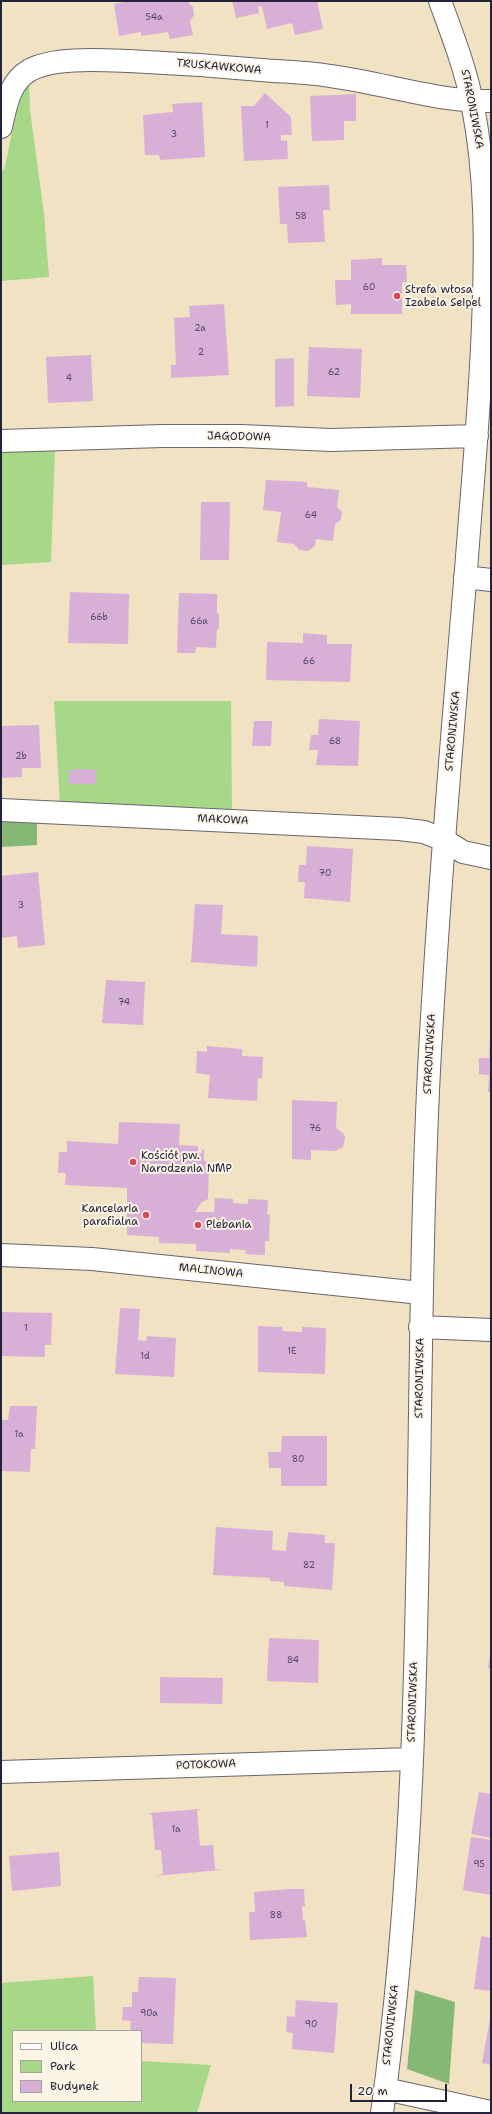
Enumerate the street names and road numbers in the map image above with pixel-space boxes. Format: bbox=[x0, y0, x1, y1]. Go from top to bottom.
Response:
street label: TRUSKAWKOWA bbox=[176, 57, 262, 77]
street label: STARONIWSKA bbox=[458, 68, 486, 150]
street label: JAGODOWA bbox=[207, 430, 271, 444]
street label: STARONIWSKA bbox=[443, 690, 463, 772]
street label: MAKOWA bbox=[197, 812, 249, 828]
street label: STARONIWSKA bbox=[421, 1013, 439, 1095]
street label: MALINOWA bbox=[178, 1261, 244, 1281]
street label: STARONIWSKA bbox=[413, 1337, 427, 1419]
street label: STARONIWSKA bbox=[405, 1661, 421, 1743]
street label: POTOKOWA bbox=[176, 1757, 236, 1773]
street label: STARONIWSKA bbox=[380, 1984, 402, 2066]

